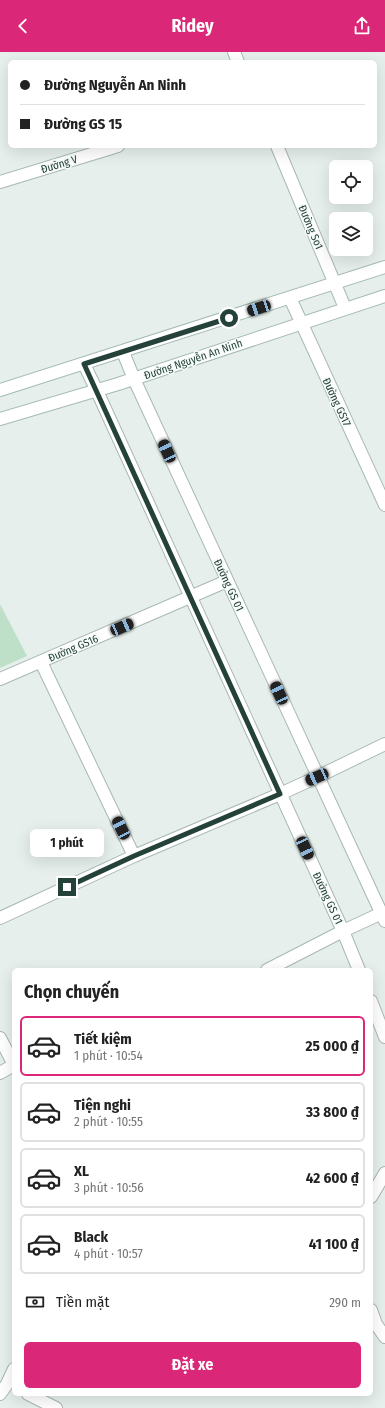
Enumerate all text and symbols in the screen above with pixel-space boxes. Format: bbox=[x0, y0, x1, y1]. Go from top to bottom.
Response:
icon: back bbox=[12, 15, 34, 37]
text: Ridey bbox=[171, 15, 214, 37]
icon: share bbox=[351, 15, 373, 37]
text: Đường Nguyễn An Ninh bbox=[44, 76, 186, 94]
text: Đường GS 15 bbox=[44, 115, 122, 133]
street label: Đường V bbox=[39, 153, 79, 176]
map controls bbox=[329, 160, 373, 256]
button: locate bbox=[329, 160, 373, 204]
street label: Đường So1 bbox=[295, 203, 326, 251]
button: layers bbox=[329, 212, 373, 256]
car bbox=[246, 299, 272, 317]
route start bbox=[220, 309, 238, 327]
street label: Đường Nguyễn An Ninh bbox=[142, 337, 244, 382]
street label: Đường GS17 bbox=[320, 376, 354, 429]
car bbox=[156, 438, 178, 464]
street label: Đường GS 01 bbox=[211, 557, 246, 613]
car bbox=[109, 617, 135, 637]
street label: Đường GS16 bbox=[46, 632, 101, 665]
car bbox=[268, 680, 290, 706]
car bbox=[304, 767, 330, 787]
car bbox=[110, 815, 132, 841]
callout: 1 phút bbox=[30, 829, 104, 857]
text: 1 phút bbox=[50, 835, 84, 850]
car bbox=[294, 835, 316, 861]
street label: Đường GS 01 bbox=[310, 870, 345, 926]
route end bbox=[58, 878, 76, 896]
text: Chọn chuyến bbox=[24, 981, 119, 1003]
icon: car bbox=[26, 1028, 62, 1064]
text: Tiết kiệm bbox=[74, 1030, 132, 1048]
text: 25 000 ₫ bbox=[306, 1037, 359, 1055]
text: 1 phút · 10:54 bbox=[74, 1048, 143, 1063]
icon: car bbox=[26, 1094, 62, 1130]
text: Tiện nghi bbox=[74, 1096, 131, 1114]
text: 33 800 ₫ bbox=[306, 1103, 359, 1121]
text: 2 phút · 10:55 bbox=[74, 1114, 143, 1129]
icon: car bbox=[26, 1160, 62, 1196]
text: XL bbox=[74, 1162, 89, 1180]
text: 42 600 ₫ bbox=[306, 1169, 359, 1187]
text: 3 phút · 10:56 bbox=[74, 1180, 144, 1195]
icon: car bbox=[26, 1226, 62, 1262]
text: Black bbox=[74, 1228, 108, 1246]
text: 41 100 ₫ bbox=[309, 1235, 359, 1253]
text: 4 phút · 10:57 bbox=[74, 1246, 143, 1261]
icon: cash bbox=[24, 1291, 46, 1313]
text: Tiền mặt bbox=[56, 1293, 109, 1311]
text: 290 m bbox=[329, 1295, 361, 1310]
button: Đặt xe bbox=[24, 1342, 361, 1388]

